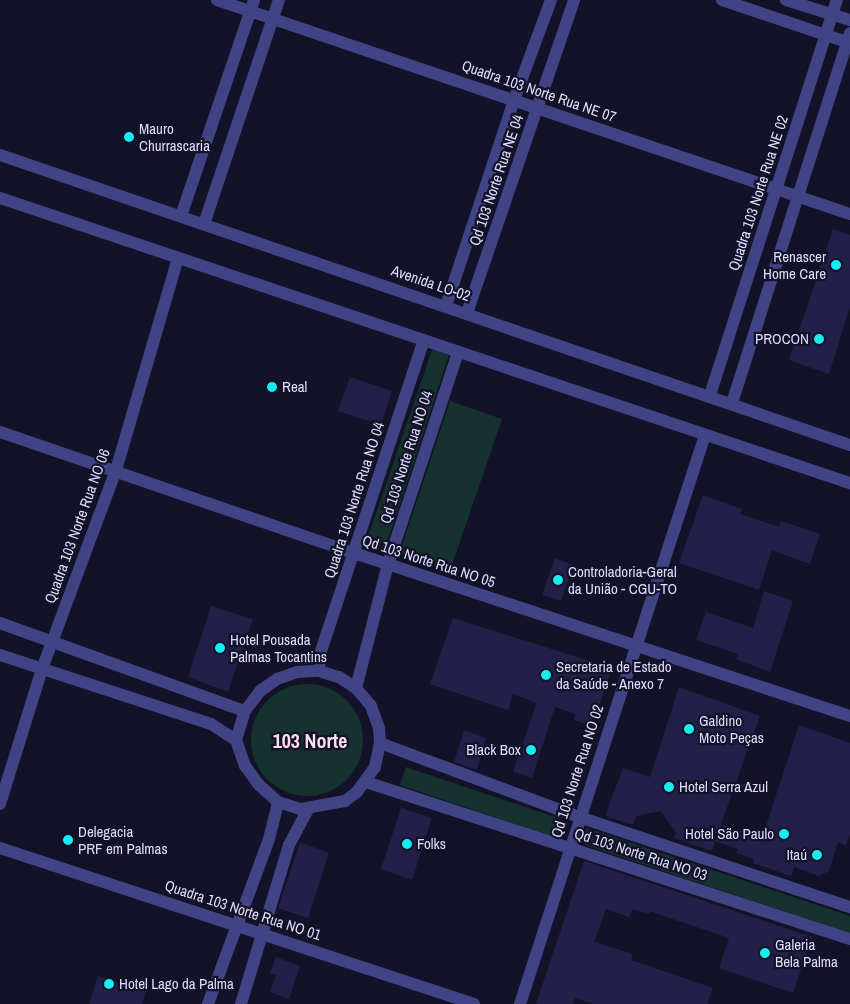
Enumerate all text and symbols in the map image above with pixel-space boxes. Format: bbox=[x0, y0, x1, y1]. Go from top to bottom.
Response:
street label: Quadra 103 Norte Rua NE 07 bbox=[459, 56, 619, 126]
street label: Qd 103 Norte Rua NE 04 bbox=[465, 112, 527, 248]
street label: Quadra 103 Norte Rua NE 02 bbox=[724, 113, 792, 273]
place label: Mauro Churrascaria bbox=[139, 119, 210, 154]
marker: Mauro Churrascaria bbox=[123, 131, 135, 143]
place label: Renascer Home Care bbox=[763, 247, 826, 282]
marker: Renascer Home Care bbox=[830, 259, 842, 271]
street label: Avenida LO-02 bbox=[389, 261, 473, 305]
place label: PROCON bbox=[755, 330, 809, 348]
marker: PROCON bbox=[813, 333, 825, 345]
place label: Real bbox=[282, 378, 307, 396]
marker: Real bbox=[266, 381, 278, 393]
street label: Qd 103 Norte Rua NO 04 bbox=[376, 388, 436, 526]
street label: Quadra 103 Norte Rua NO 04 bbox=[320, 420, 388, 580]
street label: Quadra 103 Norte Rua NO 06 bbox=[41, 446, 113, 606]
street label: Qd 103 Norte Rua NO 05 bbox=[360, 531, 498, 591]
place label: Controladoria-Geral da União - CGU-TO bbox=[568, 562, 677, 597]
marker: Controladoria-Geral da União - CGU-TO bbox=[552, 574, 564, 586]
place label: Hotel Pousada Palmas Tocantins bbox=[230, 630, 327, 665]
marker: Hotel Pousada Palmas Tocantins bbox=[214, 642, 226, 654]
place label: Secretaria de Estado da Saúde - Anexo 7 bbox=[556, 657, 672, 692]
marker: Secretaria de Estado da Saúde - Anexo 7 bbox=[540, 669, 552, 681]
street label: Qd 103 Norte Rua NO 02 bbox=[547, 702, 607, 840]
place label: Galdino Moto Peças bbox=[699, 711, 764, 746]
marker: Galdino Moto Peças bbox=[683, 723, 695, 735]
district label: 103 Norte bbox=[273, 728, 347, 752]
place label: Black Box bbox=[466, 741, 521, 759]
marker: Black Box bbox=[525, 744, 537, 756]
place label: Hotel Serra Azul bbox=[679, 778, 769, 796]
marker: Hotel Serra Azul bbox=[663, 781, 675, 793]
place label: Delegacia PRF em Palmas bbox=[78, 822, 168, 857]
street label: Qd 103 Norte Rua NO 03 bbox=[572, 824, 710, 884]
place label: Hotel São Paulo bbox=[685, 825, 774, 843]
marker: Hotel São Paulo bbox=[778, 828, 790, 840]
marker: Delegacia PRF em Palmas bbox=[62, 834, 74, 846]
place label: Folks bbox=[417, 835, 446, 853]
marker: Folks bbox=[401, 838, 413, 850]
place label: Itaú bbox=[786, 846, 807, 864]
marker: Itaú bbox=[811, 849, 823, 861]
street label: Quadra 103 Norte Rua NO 01 bbox=[163, 876, 323, 944]
place label: Galeria Bela Palma bbox=[775, 935, 838, 970]
marker: Galeria Bela Palma bbox=[759, 947, 771, 959]
place label: Hotel Lago da Palma bbox=[119, 975, 234, 993]
marker: Hotel Lago da Palma bbox=[103, 978, 115, 990]

